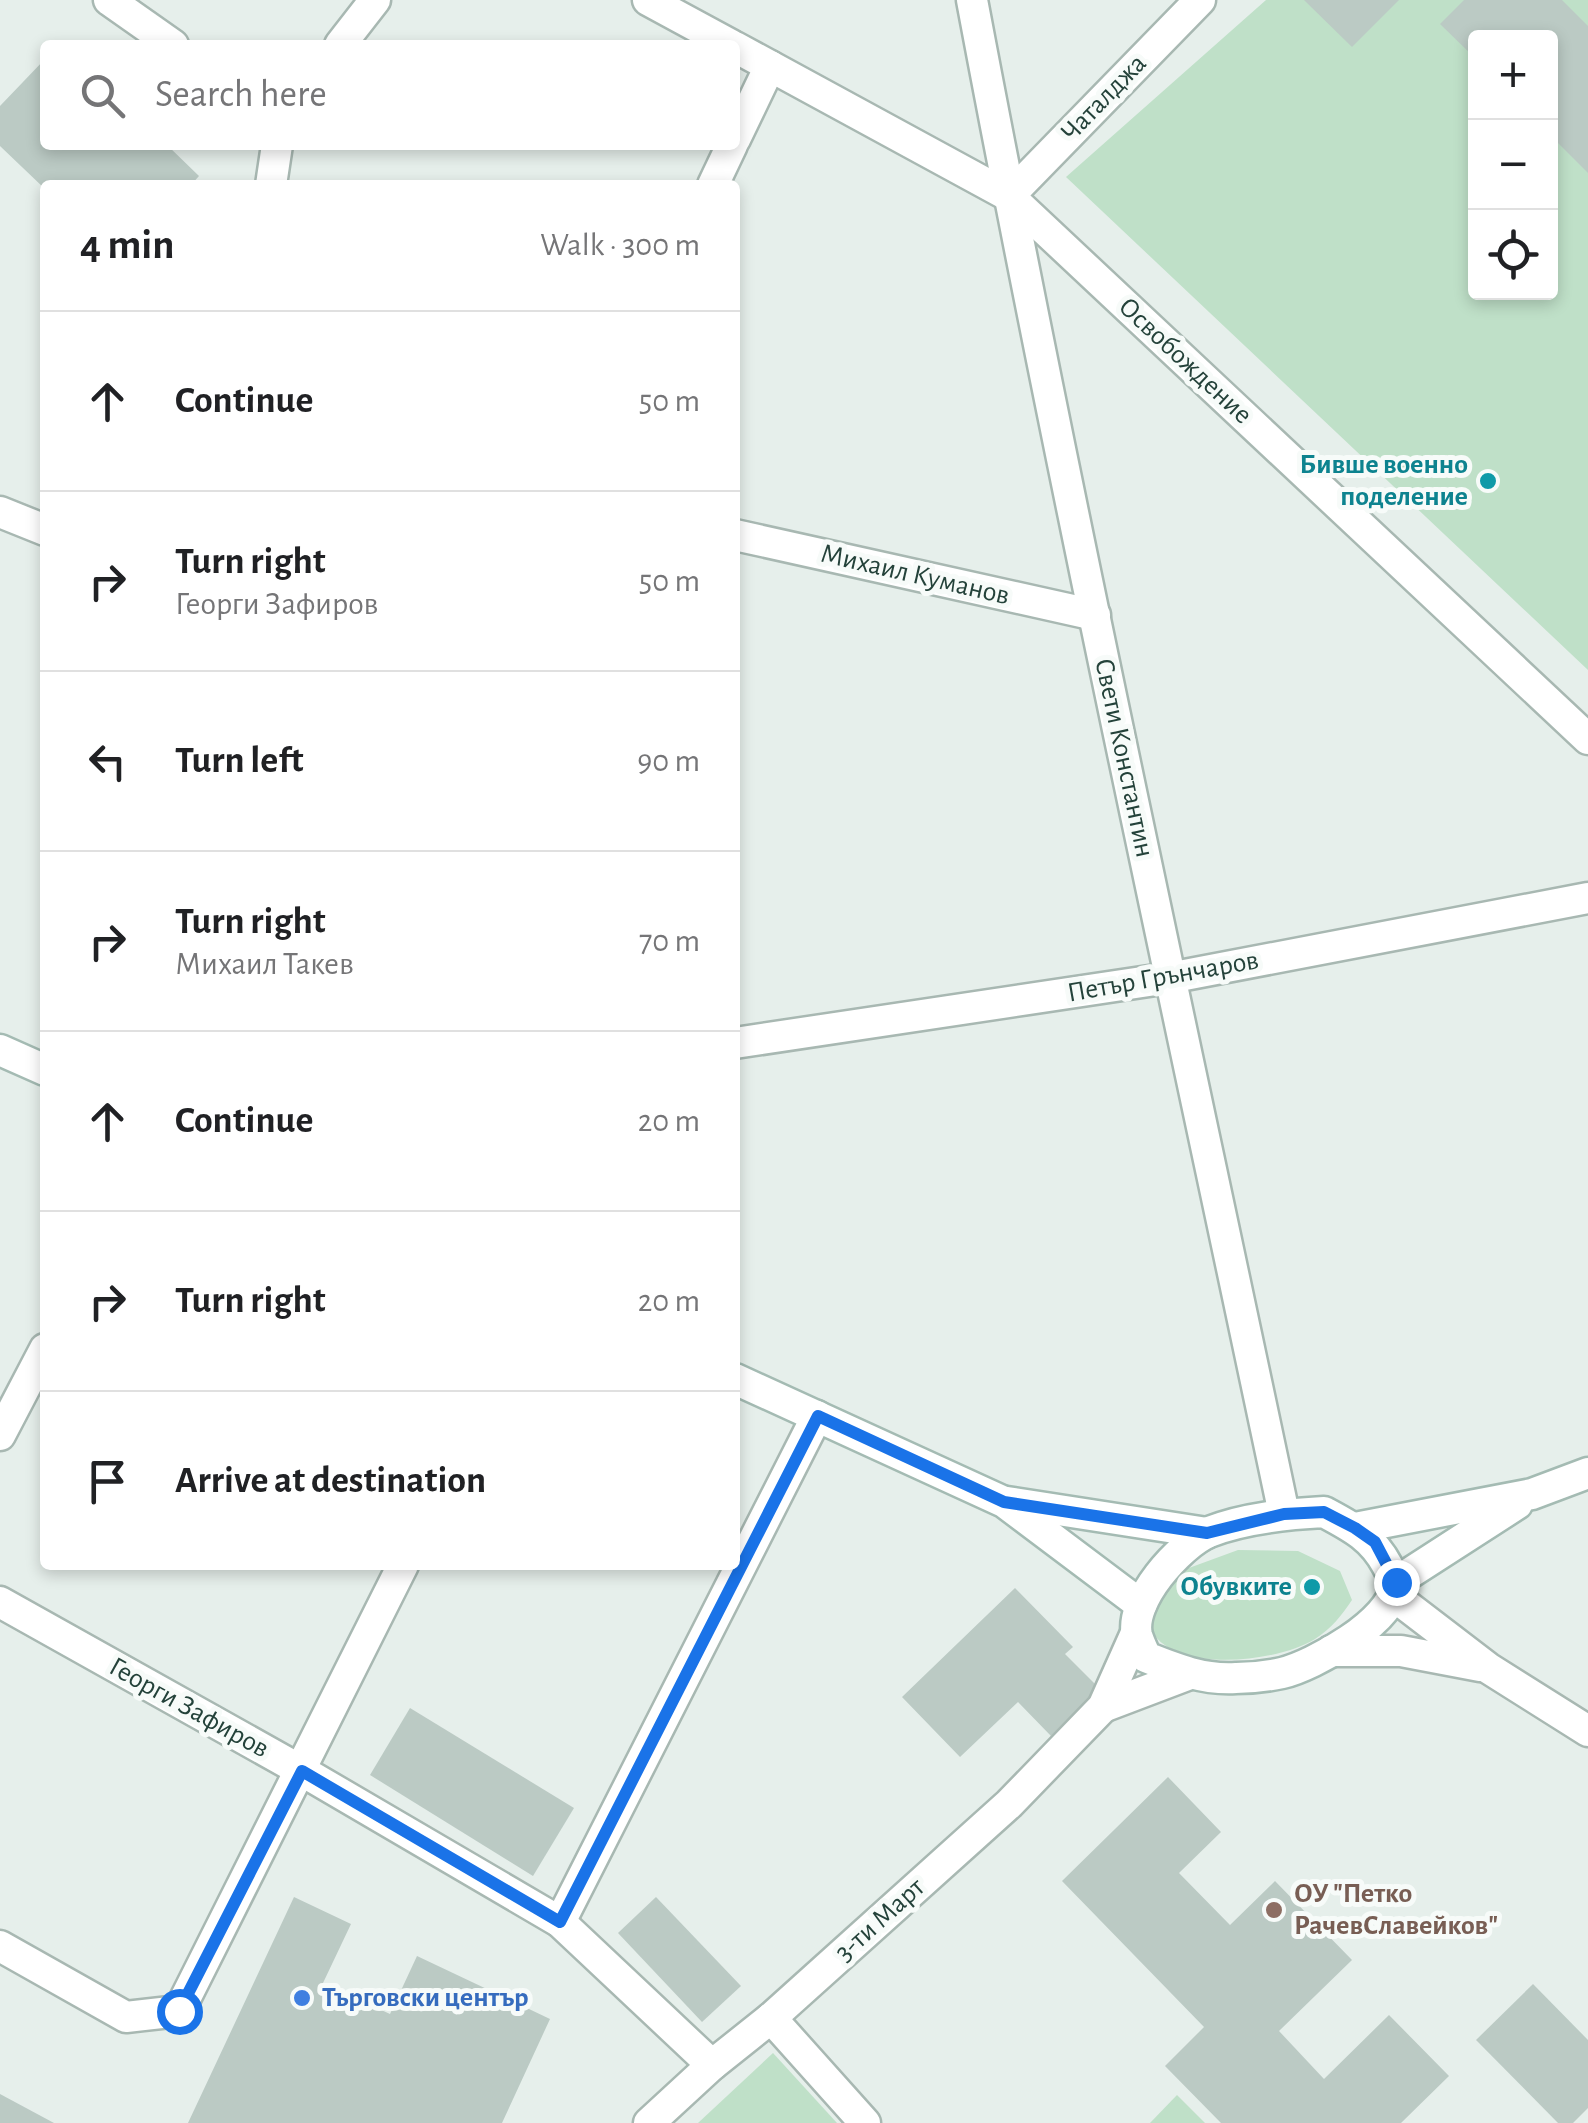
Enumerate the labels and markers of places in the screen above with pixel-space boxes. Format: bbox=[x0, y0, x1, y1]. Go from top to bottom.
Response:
place label: Бивше военно поделение bbox=[1300, 451, 1468, 511]
marker: Бивше военно поделение bbox=[1477, 470, 1499, 492]
place label: Обувките bbox=[1180, 1573, 1292, 1601]
marker: Обувките bbox=[1301, 1576, 1323, 1598]
place label: ОУ "Петко РачевСлавейков" bbox=[1294, 1880, 1498, 1940]
marker: ОУ "Петко РачевСлавейков" bbox=[1263, 1899, 1285, 1921]
place label: Търговски център bbox=[322, 1984, 529, 2012]
marker: Търговски център bbox=[291, 1987, 313, 2009]

